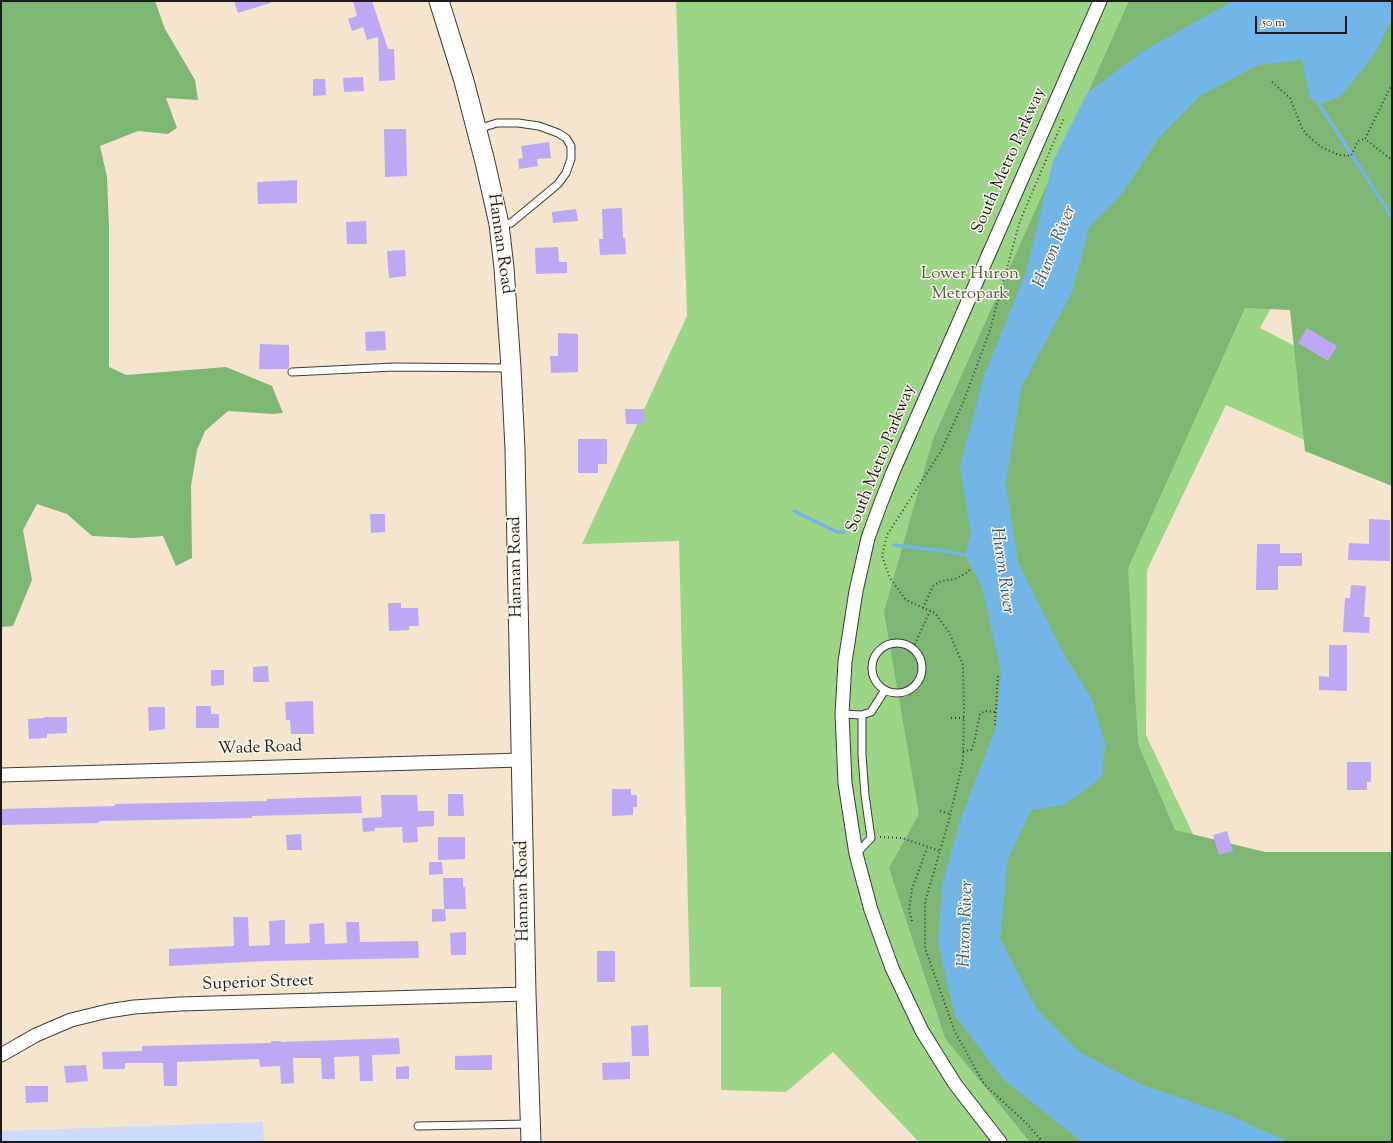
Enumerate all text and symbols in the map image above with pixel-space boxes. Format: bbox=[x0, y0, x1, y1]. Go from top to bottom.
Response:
scale bar bbox=[1257, 8, 1349, 34]
text: 50 m bbox=[1262, 14, 1285, 32]
street label: South Metro Parkway bbox=[969, 85, 1051, 237]
street label: Hannan Road bbox=[482, 193, 516, 295]
water label: Huron River bbox=[1030, 203, 1082, 291]
park label: Lower Huron Metropark bbox=[921, 265, 1019, 305]
street label: South Metro Parkway bbox=[843, 382, 921, 536]
street label: Hannan Road bbox=[506, 516, 528, 618]
water label: Huron River bbox=[984, 526, 1018, 616]
street label: Wade Road bbox=[217, 737, 303, 761]
street label: Hannan Road bbox=[513, 840, 535, 942]
water label: Huron River bbox=[955, 880, 979, 968]
street label: Superior Street bbox=[202, 972, 314, 996]

